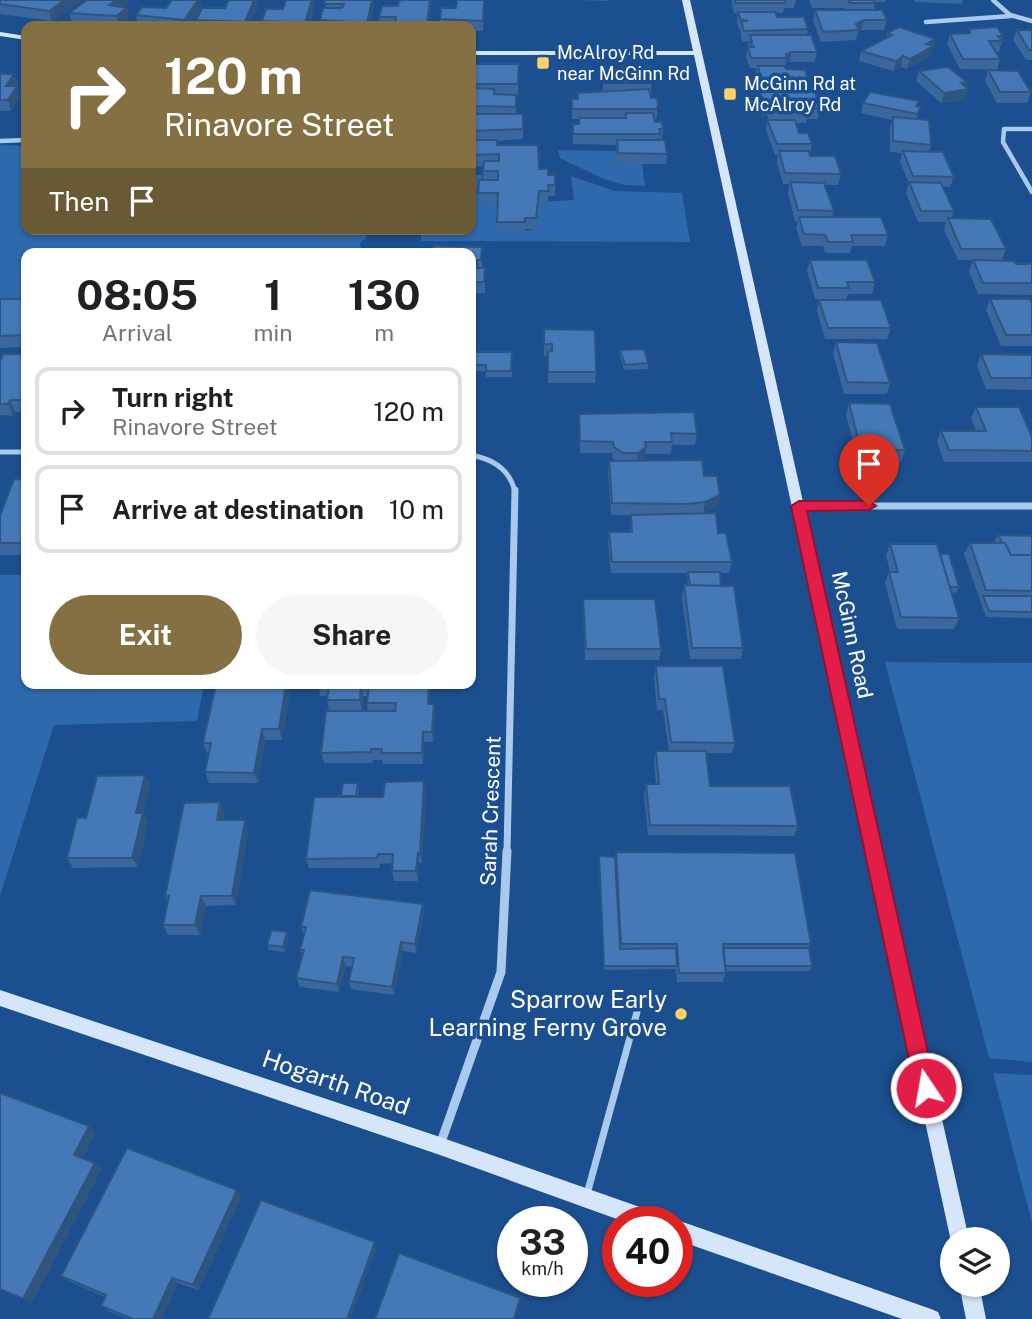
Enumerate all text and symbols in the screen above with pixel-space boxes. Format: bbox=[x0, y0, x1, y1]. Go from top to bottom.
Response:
place label: McAlroy Rd near McGinn Rd bbox=[557, 42, 690, 84]
text: 120 m bbox=[164, 47, 303, 105]
icon: right bbox=[49, 49, 140, 140]
marker: McAlroy Rd near McGinn Rd bbox=[535, 55, 551, 71]
place label: McGinn Rd at McAlroy Rd bbox=[744, 73, 856, 115]
marker: McGinn Rd at McAlroy Rd bbox=[722, 86, 738, 102]
text: Rinavore Street bbox=[164, 106, 394, 143]
icon: arrive bbox=[123, 182, 161, 220]
text: Then bbox=[49, 186, 109, 217]
text: 08:05 bbox=[76, 270, 198, 319]
text: 1 bbox=[264, 270, 282, 319]
text: 130 bbox=[348, 270, 421, 319]
text: Arrival bbox=[102, 319, 173, 346]
text: min bbox=[253, 319, 293, 346]
text: m bbox=[374, 319, 394, 346]
text: Turn right bbox=[112, 382, 234, 413]
icon: right bbox=[53, 392, 91, 430]
text: 120 m bbox=[373, 396, 444, 427]
text: Rinavore Street bbox=[112, 413, 278, 440]
pin bbox=[839, 434, 899, 506]
icon: arrive bbox=[850, 445, 888, 483]
icon: arrive bbox=[53, 490, 91, 528]
text: Arrive at destination bbox=[112, 494, 364, 525]
text: 10 m bbox=[389, 494, 444, 525]
street label: McGinn Road bbox=[827, 569, 878, 701]
button: Exit bbox=[49, 595, 242, 675]
button: Share bbox=[256, 595, 448, 675]
street label: Sarah Crescent bbox=[475, 735, 506, 887]
place label: Sparrow Early Learning Ferny Grove bbox=[428, 985, 667, 1041]
marker: Sparrow Early Learning Ferny Grove bbox=[673, 1006, 689, 1022]
street label: Hogarth Road bbox=[259, 1044, 414, 1120]
position arrow bbox=[889, 1051, 963, 1125]
speed limit sign: 40 bbox=[602, 1206, 693, 1297]
text: 33 bbox=[519, 1222, 566, 1263]
map controls bbox=[940, 1227, 1010, 1297]
button: layers bbox=[940, 1227, 1010, 1297]
text: km/h bbox=[521, 1258, 564, 1279]

